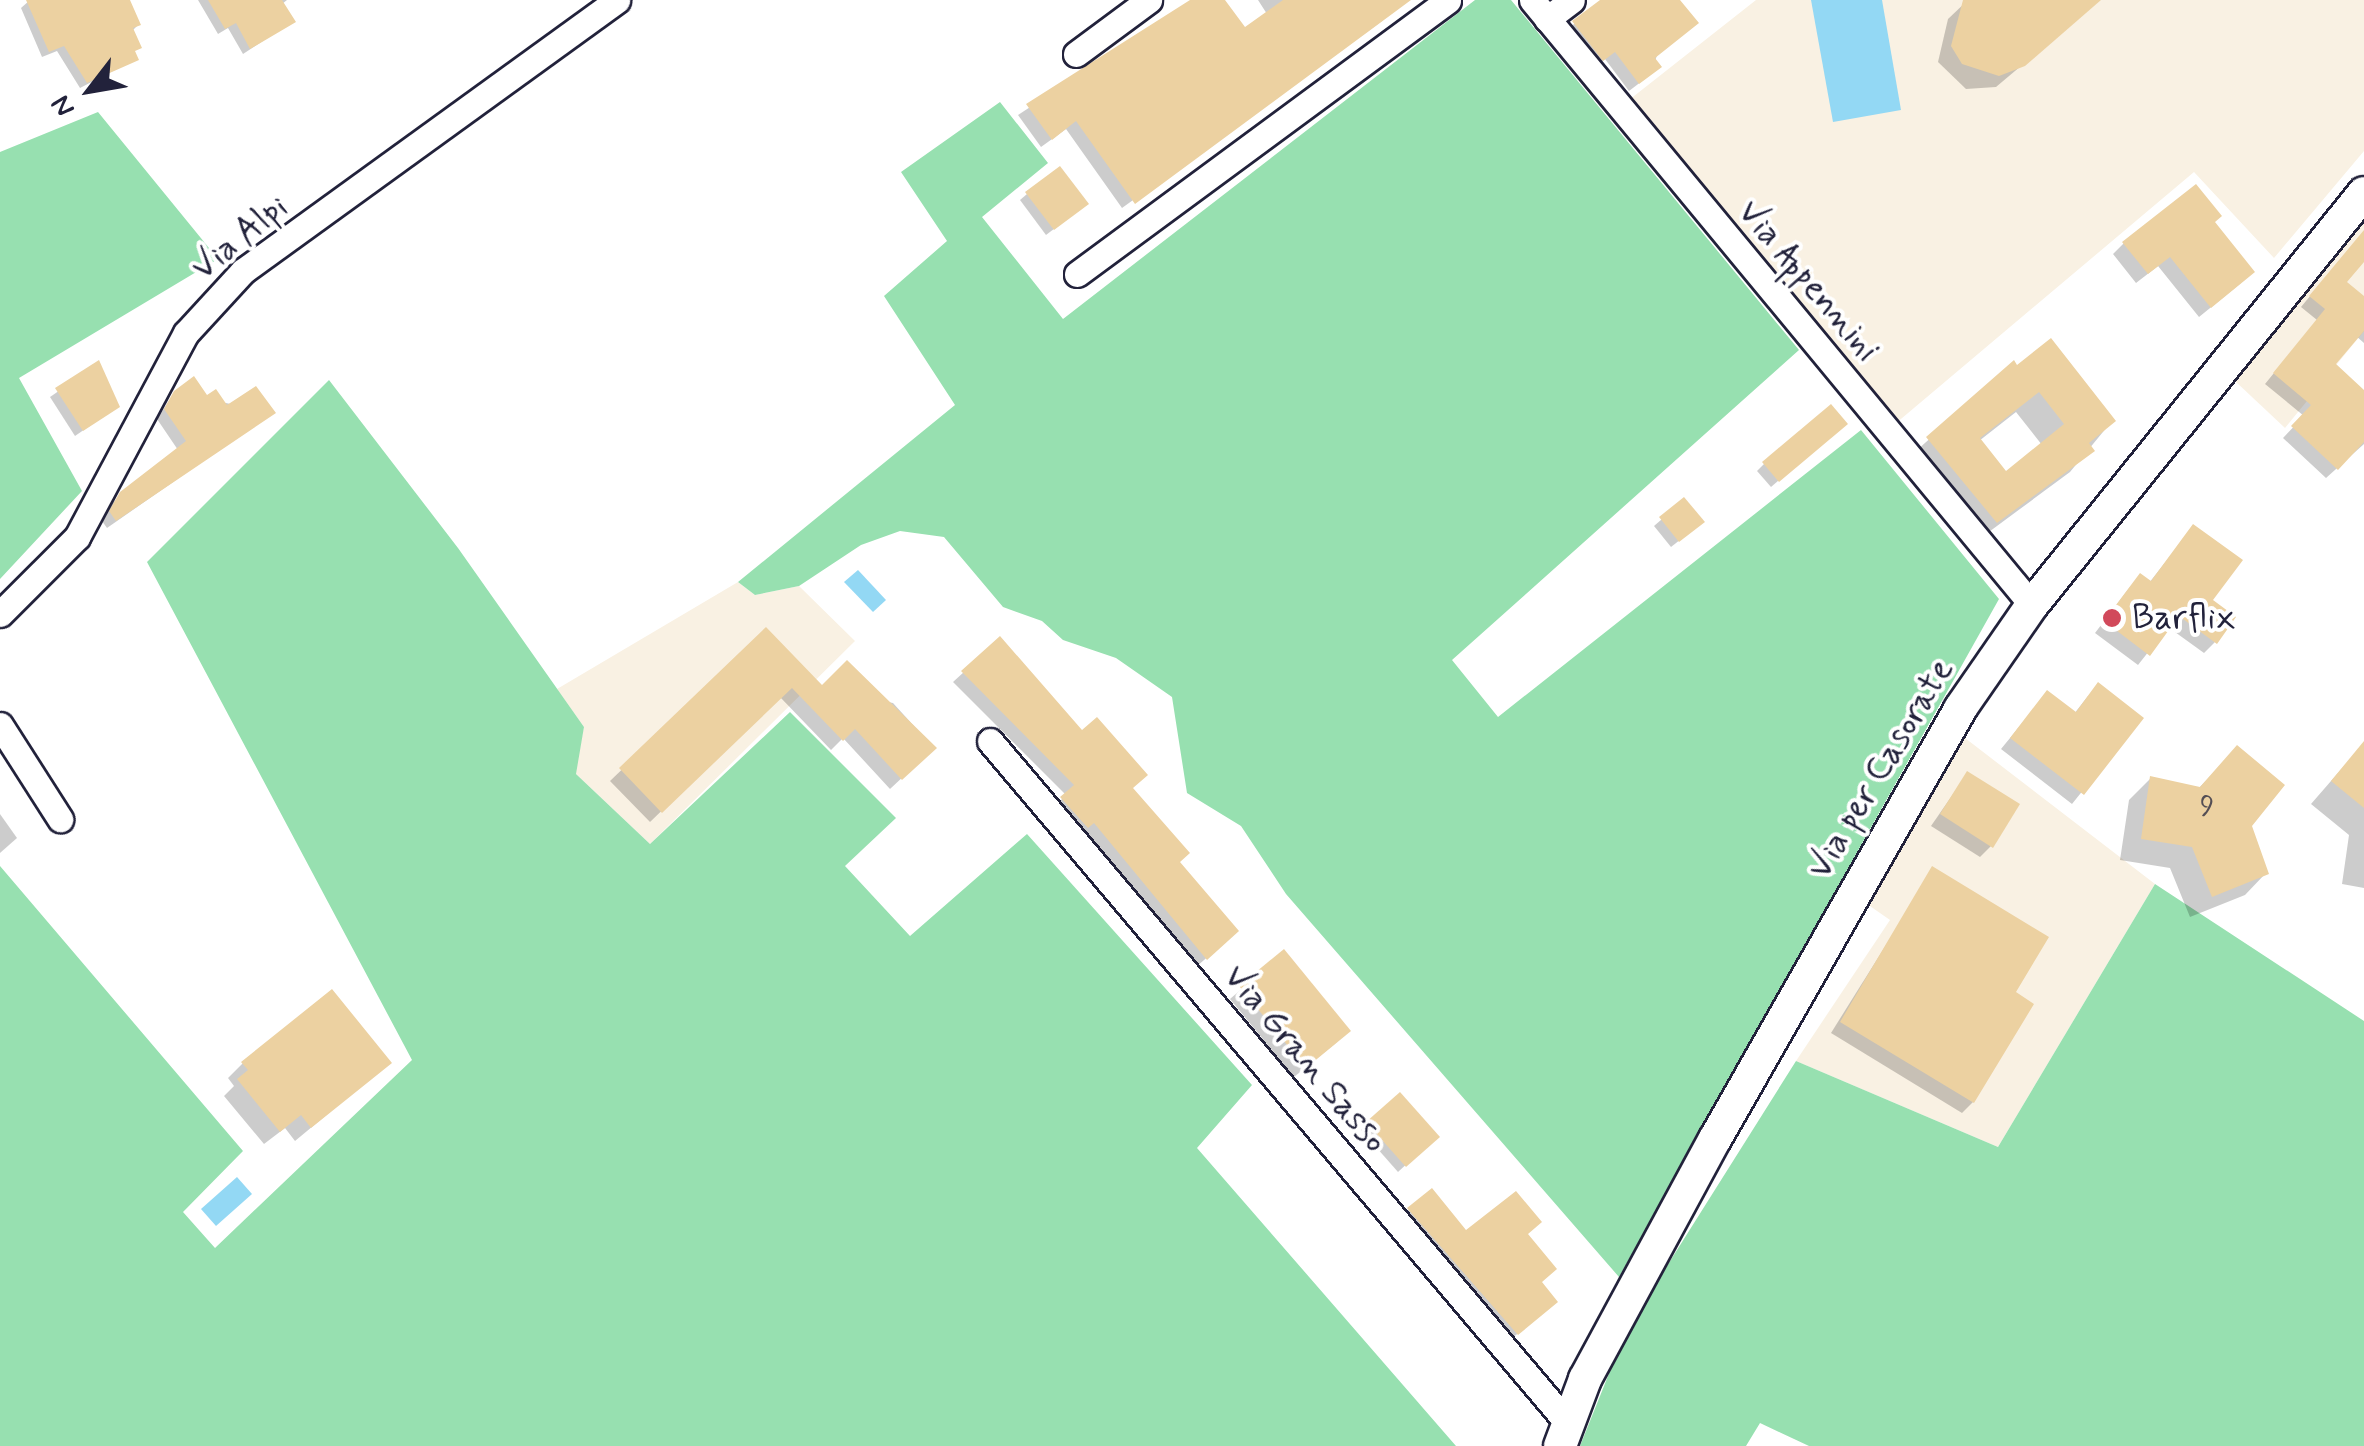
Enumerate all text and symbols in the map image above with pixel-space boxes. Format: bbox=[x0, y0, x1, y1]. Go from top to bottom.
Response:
north arrow bbox=[40, 40, 140, 140]
text: N bbox=[43, 88, 85, 123]
street label: Via Alpi bbox=[183, 186, 297, 290]
street label: Via Appennini bbox=[1728, 192, 1888, 370]
place label: Barflix bbox=[2132, 597, 2235, 639]
marker: Barflix bbox=[2101, 607, 2123, 629]
street label: Via per Casorate bbox=[1797, 648, 1965, 890]
house number: 9 bbox=[2200, 789, 2214, 825]
street label: Via Gran Sasso bbox=[1215, 957, 1395, 1161]

